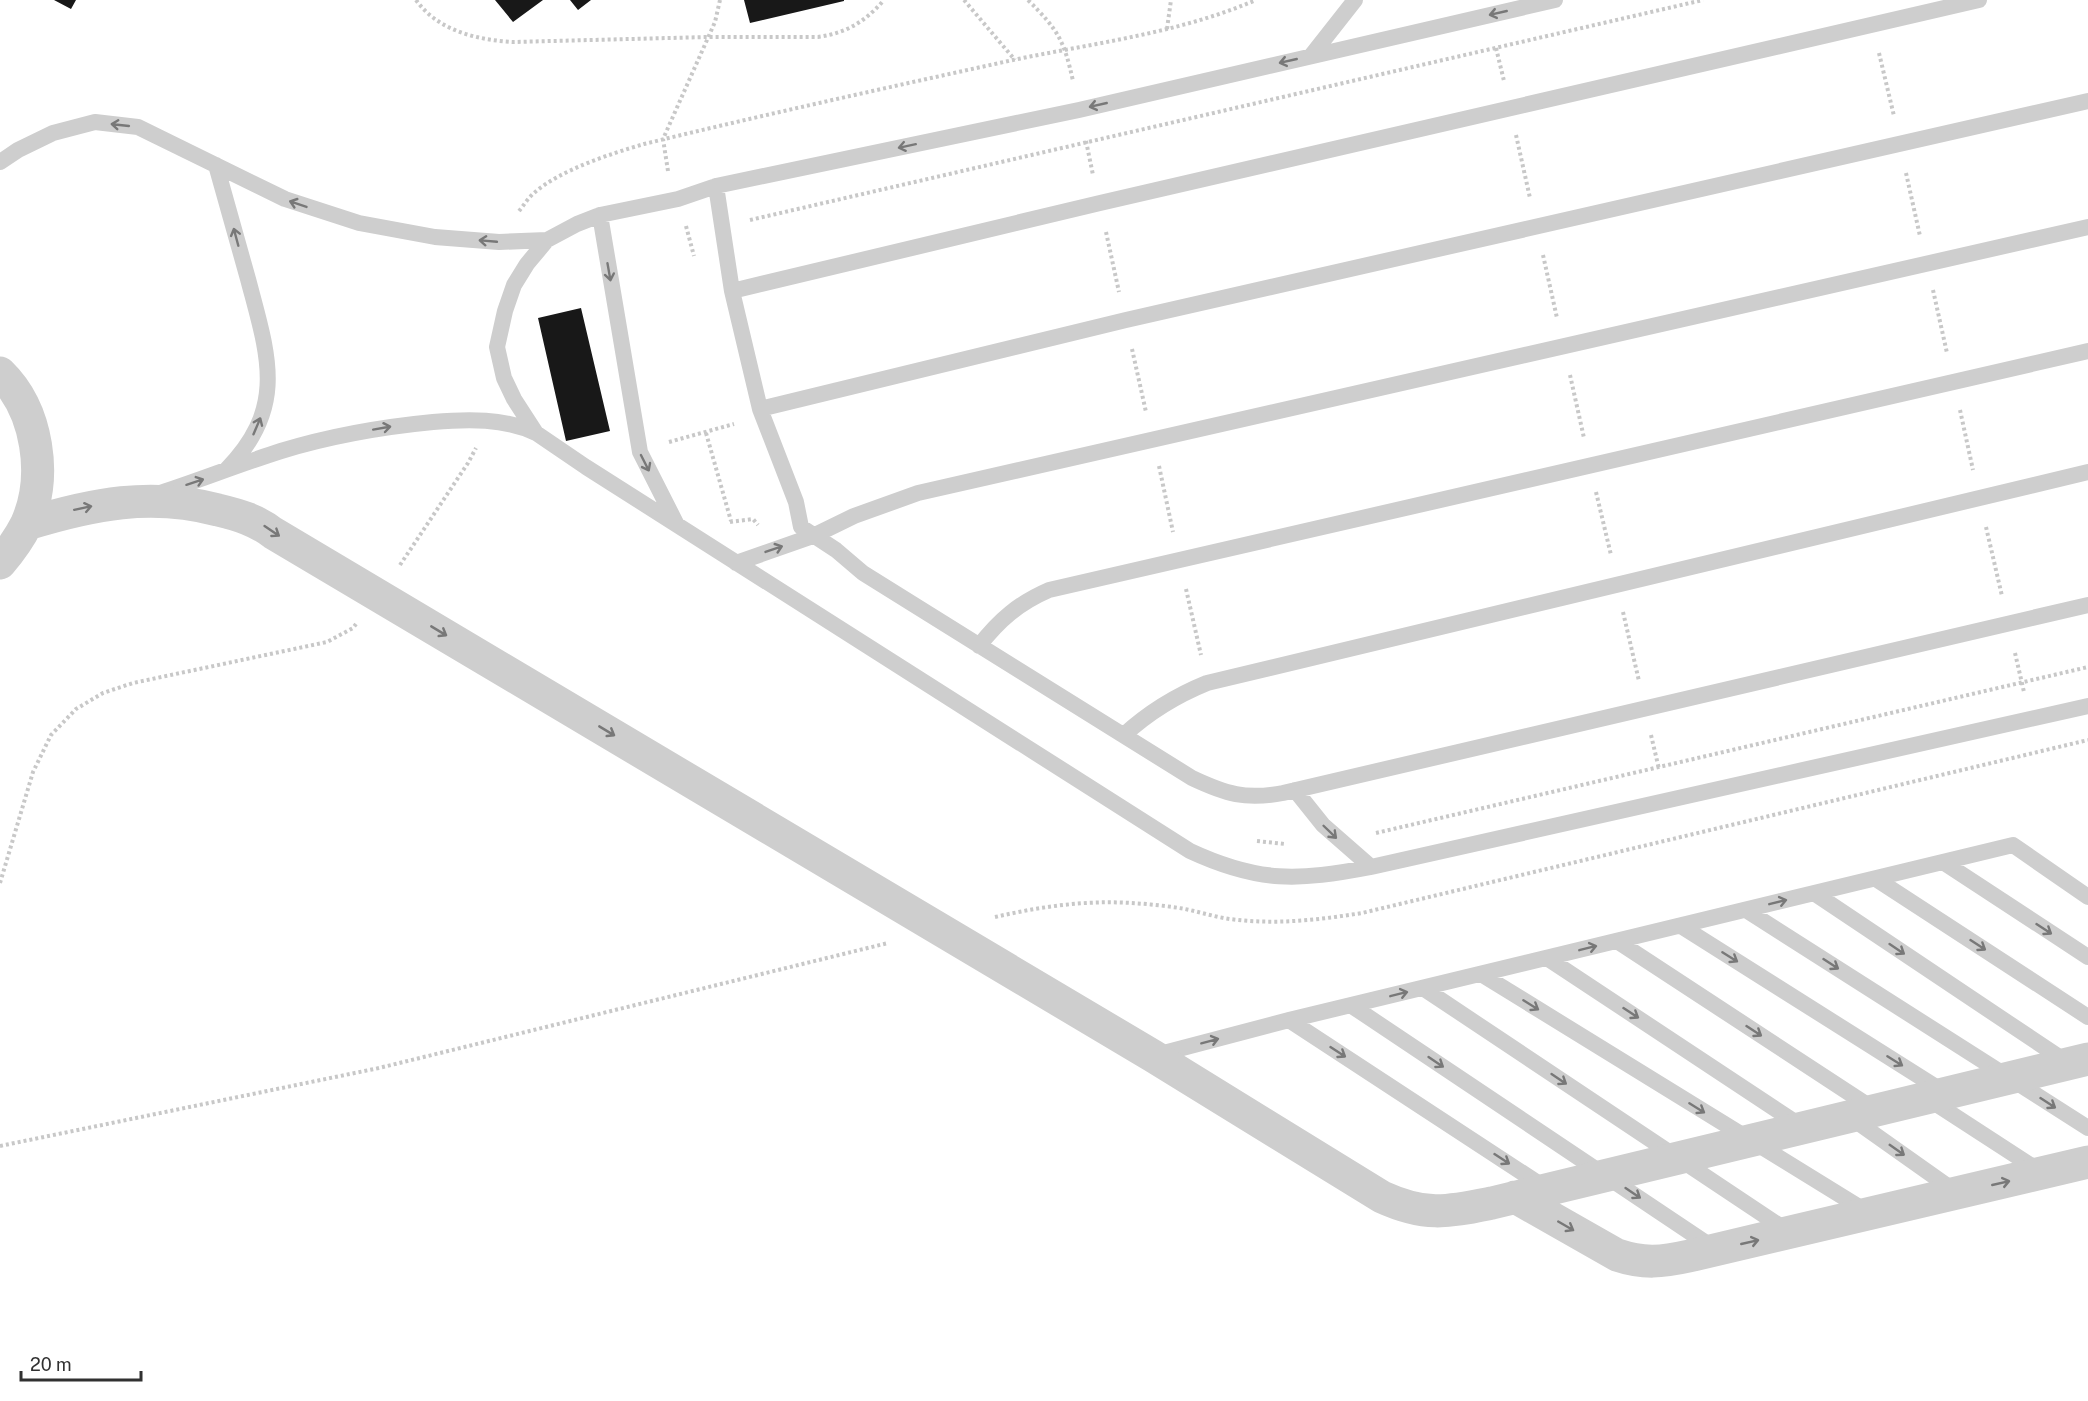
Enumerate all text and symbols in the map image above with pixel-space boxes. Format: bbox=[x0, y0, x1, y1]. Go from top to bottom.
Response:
one-way arrow bbox=[1489, 8, 1508, 20]
one-way arrow bbox=[1279, 56, 1298, 68]
one-way arrow bbox=[1089, 100, 1108, 112]
one-way arrow bbox=[111, 119, 131, 130]
one-way arrow bbox=[898, 141, 917, 152]
one-way arrow bbox=[289, 197, 308, 208]
one-way arrow bbox=[230, 228, 241, 247]
one-way arrow bbox=[479, 235, 499, 246]
one-way arrow bbox=[604, 262, 615, 282]
one-way arrow bbox=[252, 417, 263, 435]
one-way arrow bbox=[371, 422, 391, 433]
one-way arrow bbox=[640, 454, 652, 472]
one-way arrow bbox=[185, 475, 204, 486]
one-way arrow bbox=[73, 502, 92, 513]
one-way arrow bbox=[263, 525, 279, 537]
one-way arrow bbox=[764, 543, 783, 554]
one-way arrow bbox=[430, 626, 447, 638]
one-way arrow bbox=[598, 725, 615, 737]
one-way arrow bbox=[1322, 824, 1337, 839]
one-way arrow bbox=[1768, 896, 1787, 907]
one-way arrow bbox=[2036, 922, 2053, 935]
one-way arrow bbox=[1969, 939, 1986, 951]
one-way arrow bbox=[1578, 942, 1598, 953]
one-way arrow bbox=[1889, 943, 1905, 955]
one-way arrow bbox=[1721, 951, 1738, 963]
one-way arrow bbox=[1822, 958, 1839, 970]
one-way arrow bbox=[1389, 988, 1408, 1000]
one-way arrow bbox=[1522, 999, 1539, 1011]
one-way arrow bbox=[1622, 1008, 1639, 1020]
one-way arrow bbox=[1745, 1025, 1761, 1037]
one-way arrow bbox=[1200, 1035, 1219, 1047]
one-way arrow bbox=[1330, 1046, 1347, 1059]
one-way arrow bbox=[1427, 1055, 1444, 1068]
one-way arrow bbox=[1886, 1056, 1903, 1068]
one-way arrow bbox=[1550, 1073, 1567, 1085]
one-way arrow bbox=[2040, 1097, 2056, 1109]
one-way arrow bbox=[1688, 1102, 1705, 1114]
one-way arrow bbox=[1889, 1144, 1905, 1157]
one-way arrow bbox=[1493, 1153, 1509, 1165]
one-way arrow bbox=[1992, 1176, 2011, 1188]
one-way arrow bbox=[1624, 1187, 1641, 1199]
one-way arrow bbox=[1557, 1220, 1574, 1232]
one-way arrow bbox=[1740, 1235, 1759, 1247]
scale bar bbox=[21, 1344, 141, 1382]
text: 20 m bbox=[30, 1354, 72, 1375]

